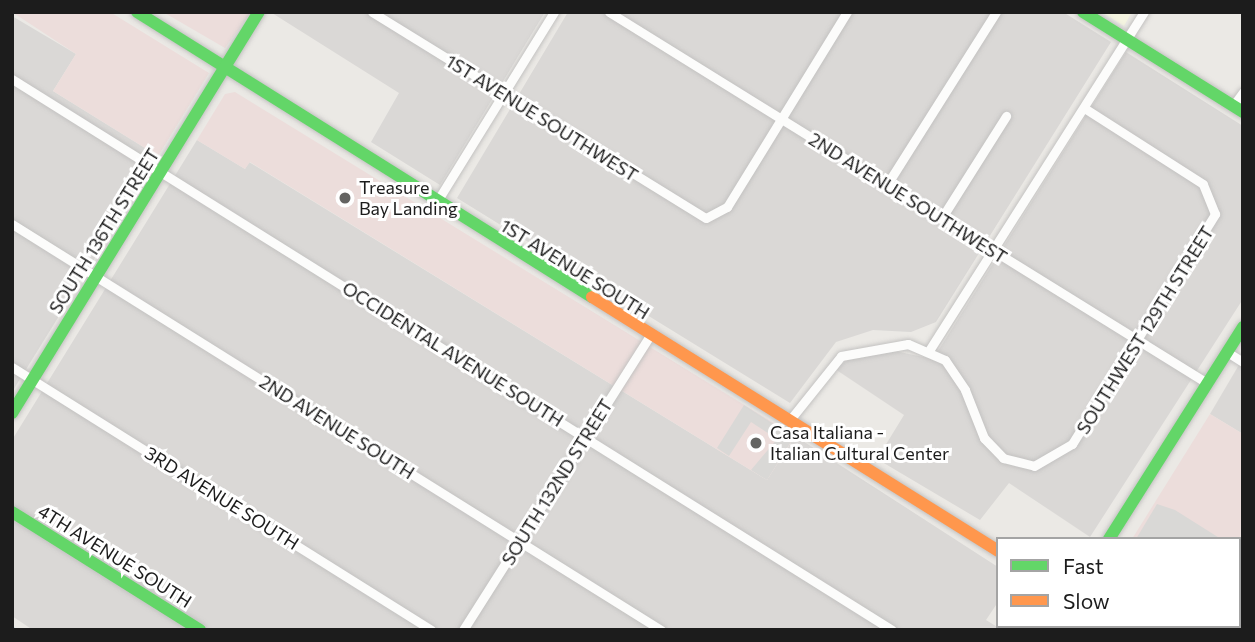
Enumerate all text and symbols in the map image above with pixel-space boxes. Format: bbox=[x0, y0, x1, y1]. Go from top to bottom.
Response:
street label: 1ST AVENUE SOUTHWEST bbox=[442, 50, 642, 186]
street label: 2ND AVENUE SOUTHWEST bbox=[805, 128, 1011, 268]
street label: SOUTH 136TH STREET bbox=[44, 145, 164, 317]
place label: Treasure Bay Landing bbox=[359, 177, 458, 220]
marker: Treasure Bay Landing bbox=[337, 190, 353, 206]
street label: 1ST AVENUE SOUTH bbox=[497, 214, 653, 324]
street label: SOUTHWEST 129TH STREET bbox=[1072, 222, 1218, 438]
street label: OCCIDENTAL AVENUE SOUTH bbox=[339, 277, 567, 431]
street label: 2ND AVENUE SOUTH bbox=[256, 370, 418, 484]
street label: SOUTH 132ND STREET bbox=[497, 395, 617, 569]
place label: Casa Italiana - Italian Cultural Center bbox=[770, 422, 949, 464]
marker: Casa Italiana - Italian Cultural Center bbox=[748, 435, 764, 451]
street label: 3RD AVENUE SOUTH bbox=[141, 442, 303, 554]
street label: 4TH AVENUE SOUTH bbox=[34, 500, 196, 612]
legend bbox=[996, 537, 1241, 628]
text: Fast bbox=[1063, 553, 1104, 578]
text: Slow bbox=[1063, 588, 1110, 613]

